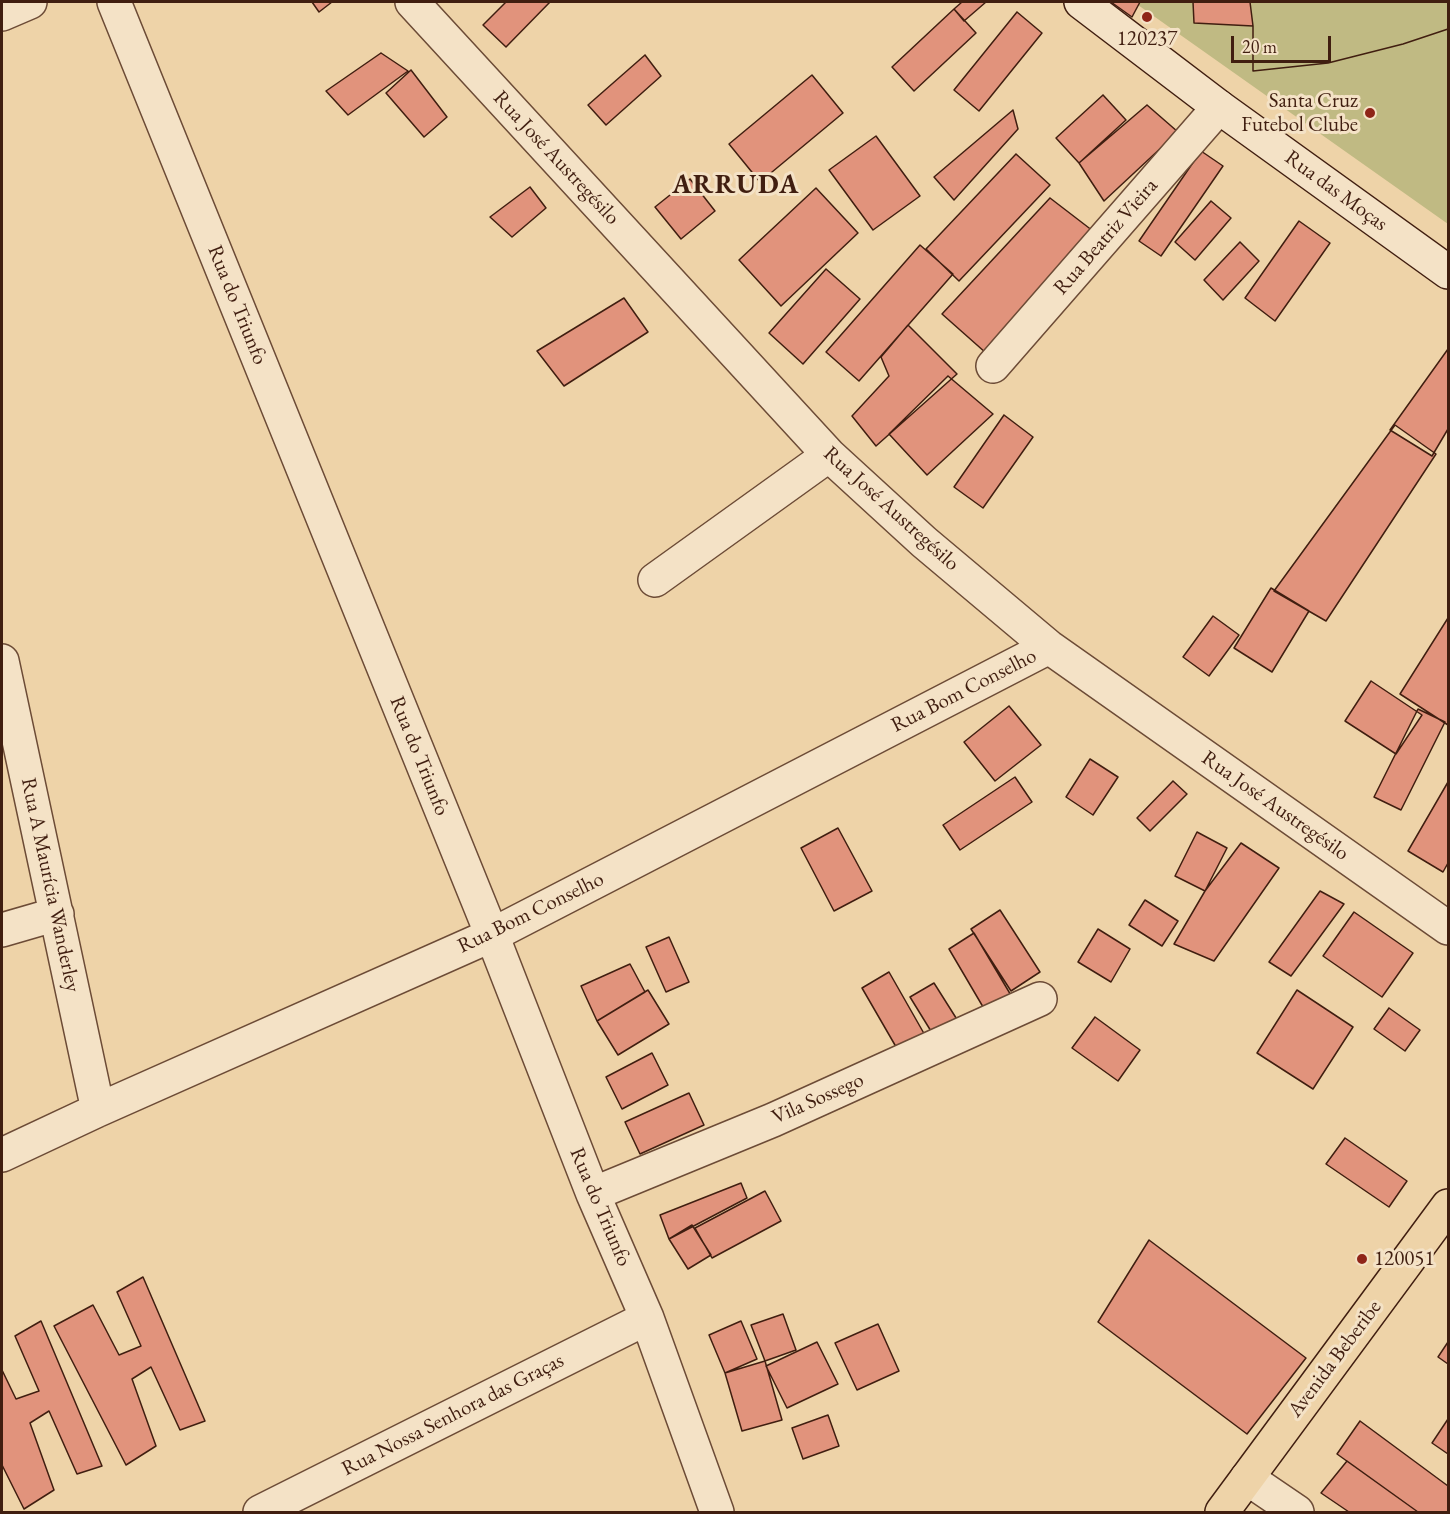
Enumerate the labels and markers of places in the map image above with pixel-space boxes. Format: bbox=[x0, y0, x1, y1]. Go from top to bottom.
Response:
marker: 120237 bbox=[1140, 10, 1154, 24]
place label: 120237 bbox=[1117, 26, 1177, 52]
place label: Santa Cruz Futebol Clube bbox=[1241, 88, 1358, 138]
marker: Santa Cruz Futebol Clube bbox=[1363, 106, 1377, 120]
place label: 120051 bbox=[1374, 1246, 1434, 1272]
marker: 120051 bbox=[1355, 1252, 1369, 1266]

